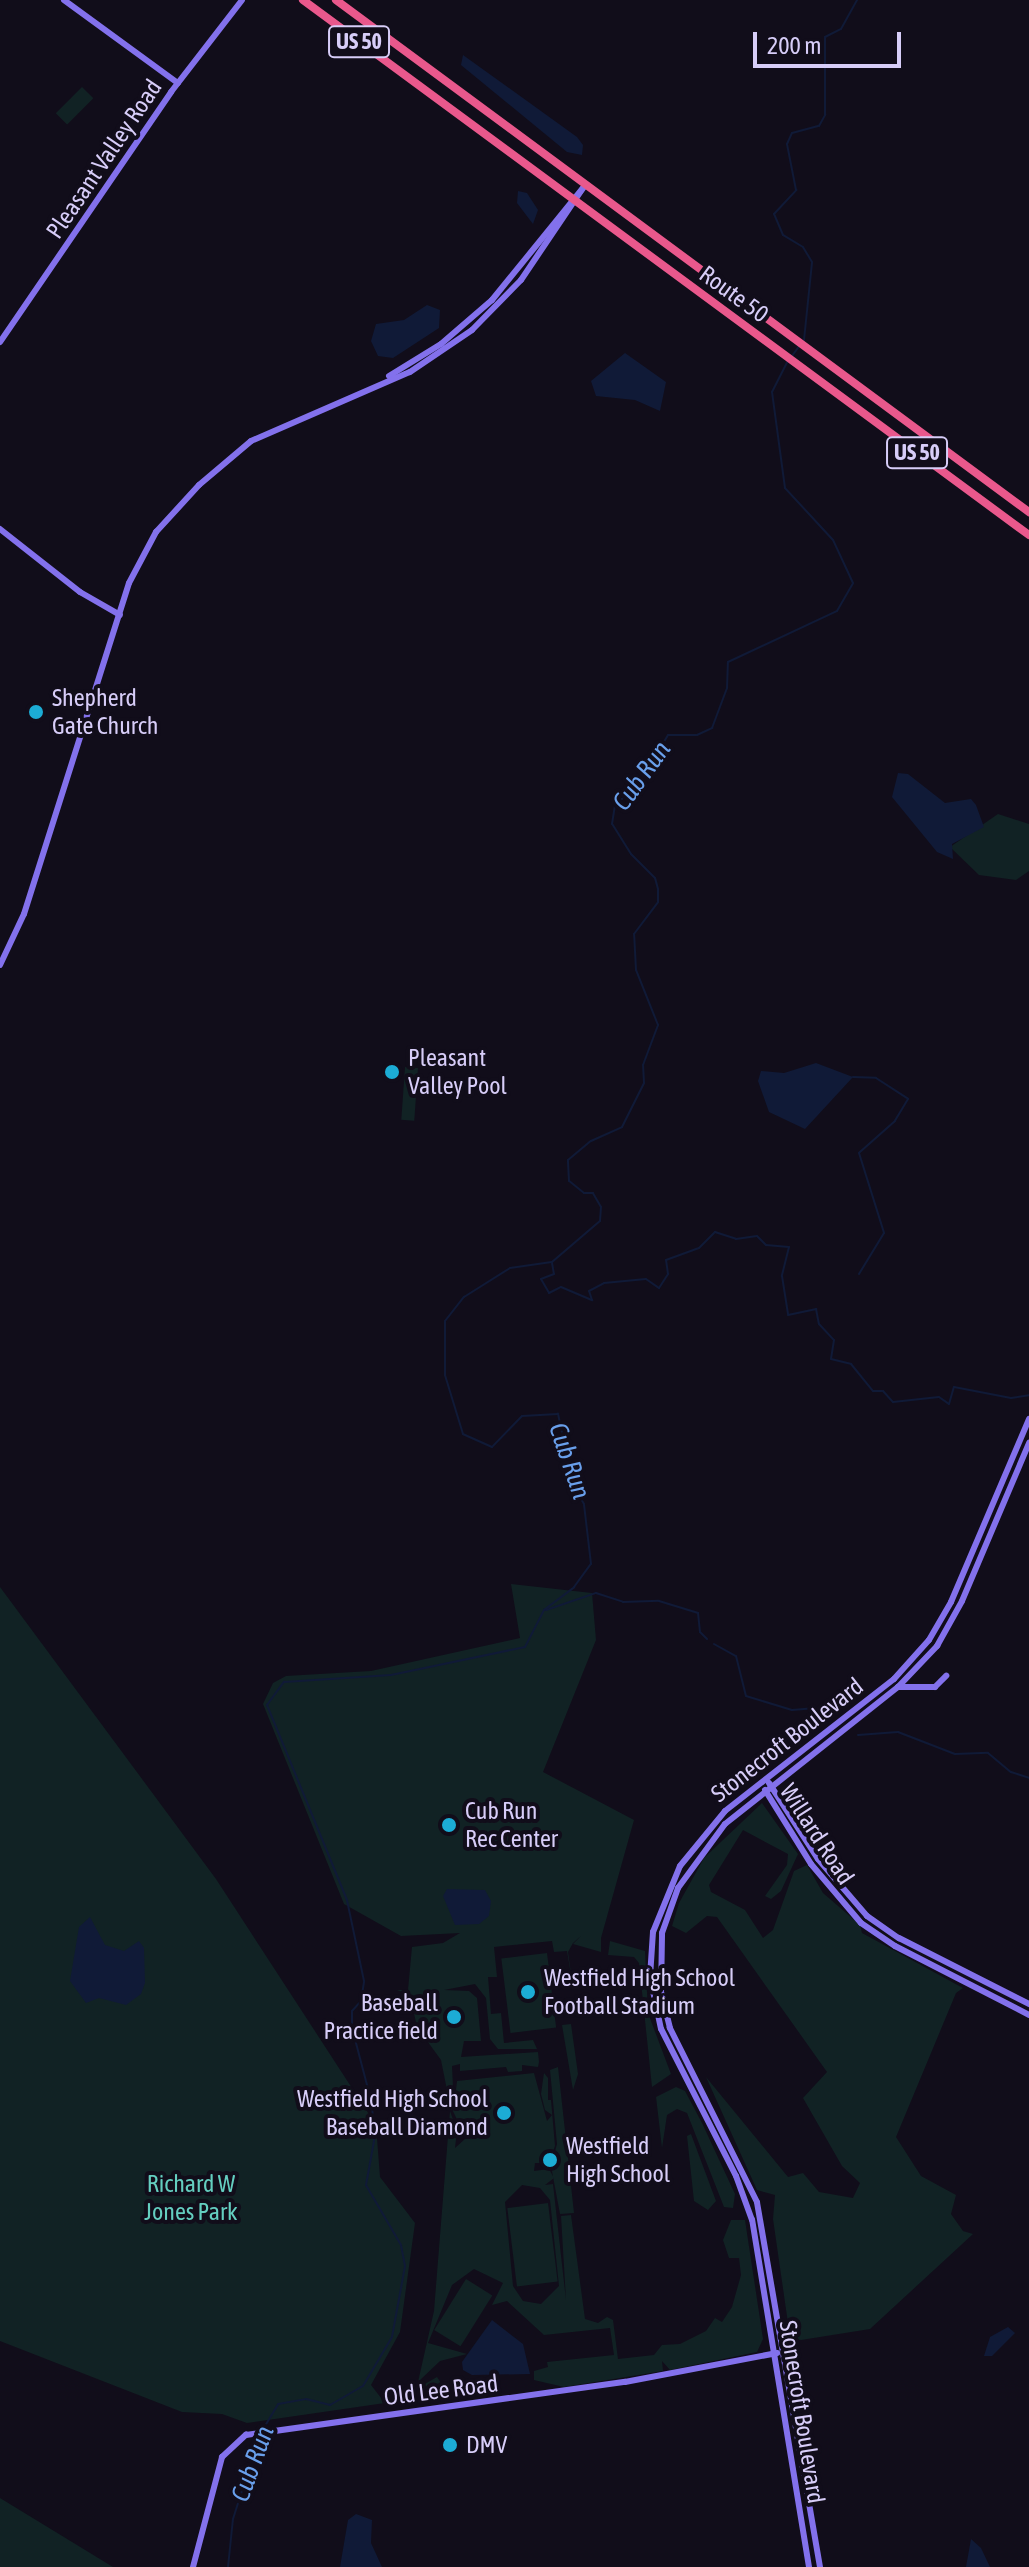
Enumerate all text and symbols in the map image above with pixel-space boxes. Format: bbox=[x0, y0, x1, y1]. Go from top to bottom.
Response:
scale bar bbox=[757, 16, 905, 66]
road number: US 50 bbox=[327, 24, 391, 60]
text: 200 m bbox=[767, 32, 821, 59]
street label: Pleasant Valley Road bbox=[40, 74, 168, 244]
street label: Route 50 bbox=[694, 259, 774, 329]
road number: US 50 bbox=[885, 435, 949, 471]
place label: Shepherd Gate Church bbox=[52, 684, 158, 740]
marker: Shepherd Gate Church bbox=[27, 703, 45, 721]
water label: Cub Run bbox=[606, 735, 678, 817]
place label: Pleasant Valley Pool bbox=[408, 1044, 507, 1100]
marker: Pleasant Valley Pool bbox=[383, 1063, 401, 1081]
water label: Cub Run bbox=[542, 1419, 596, 1503]
street label: Stonecroft Boulevard bbox=[705, 1672, 869, 1808]
street label: Willard Road bbox=[774, 1778, 860, 1890]
place label: Cub Run Rec Center bbox=[465, 1797, 558, 1853]
marker: Cub Run Rec Center bbox=[440, 1816, 458, 1834]
place label: Westfield High School Football Stadium bbox=[544, 1964, 735, 2020]
marker: Westfield High School Football Stadium bbox=[519, 1983, 537, 2001]
place label: Baseball Practice field bbox=[324, 1989, 438, 2045]
marker: Baseball Practice field bbox=[445, 2008, 463, 2026]
place label: Westfield High School Baseball Diamond bbox=[297, 2085, 488, 2141]
marker: Westfield High School Baseball Diamond bbox=[495, 2104, 513, 2122]
place label: Westfield High School bbox=[566, 2132, 670, 2188]
marker: Westfield High School bbox=[541, 2151, 559, 2169]
park label: Richard W Jones Park bbox=[144, 2170, 238, 2226]
street label: Stonecroft Boulevard bbox=[773, 2318, 831, 2506]
street label: Old Lee Road bbox=[382, 2369, 500, 2411]
water label: Cub Run bbox=[225, 2422, 281, 2506]
place label: DMV bbox=[466, 2431, 507, 2459]
marker: DMV bbox=[441, 2436, 459, 2454]

